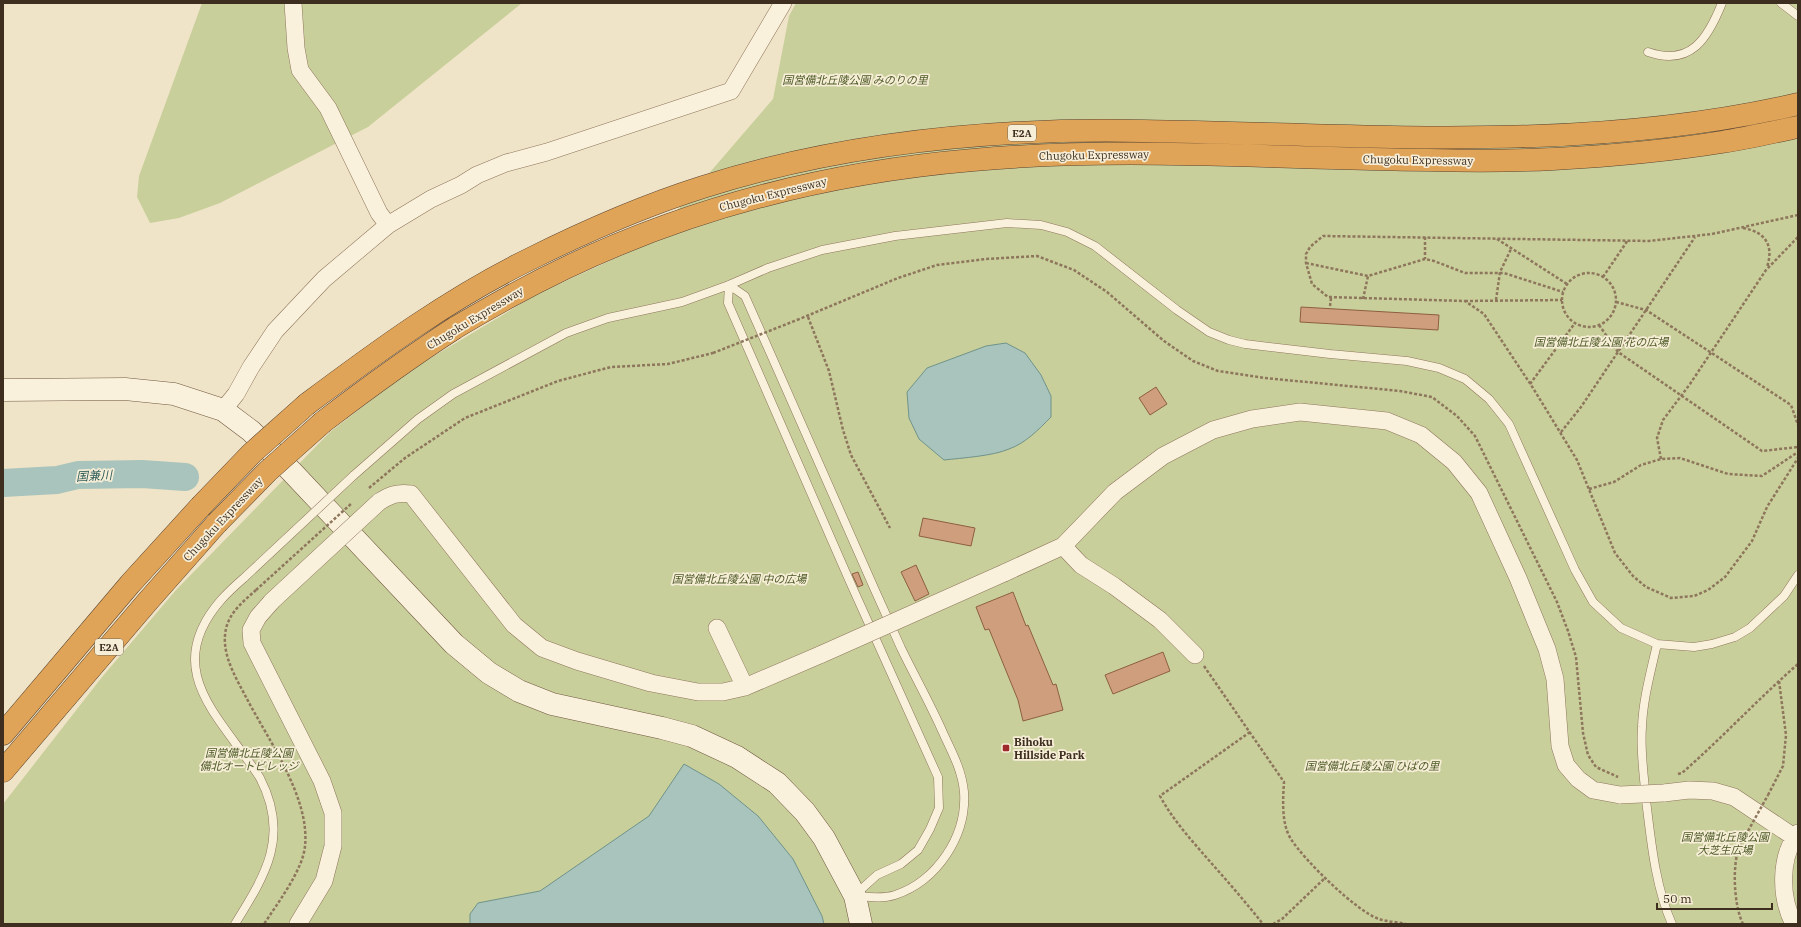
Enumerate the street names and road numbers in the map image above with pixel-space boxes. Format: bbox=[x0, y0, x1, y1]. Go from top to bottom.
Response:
road number: E2A bbox=[1008, 125, 1036, 141]
street label: Chugoku Expressway bbox=[1039, 147, 1149, 163]
street label: Chugoku Expressway bbox=[1363, 152, 1473, 168]
street label: Chugoku Expressway bbox=[718, 174, 828, 214]
street label: Chugoku Expressway bbox=[424, 284, 526, 352]
street label: Chugoku Expressway bbox=[180, 474, 266, 564]
road number: E2A bbox=[95, 639, 123, 655]

